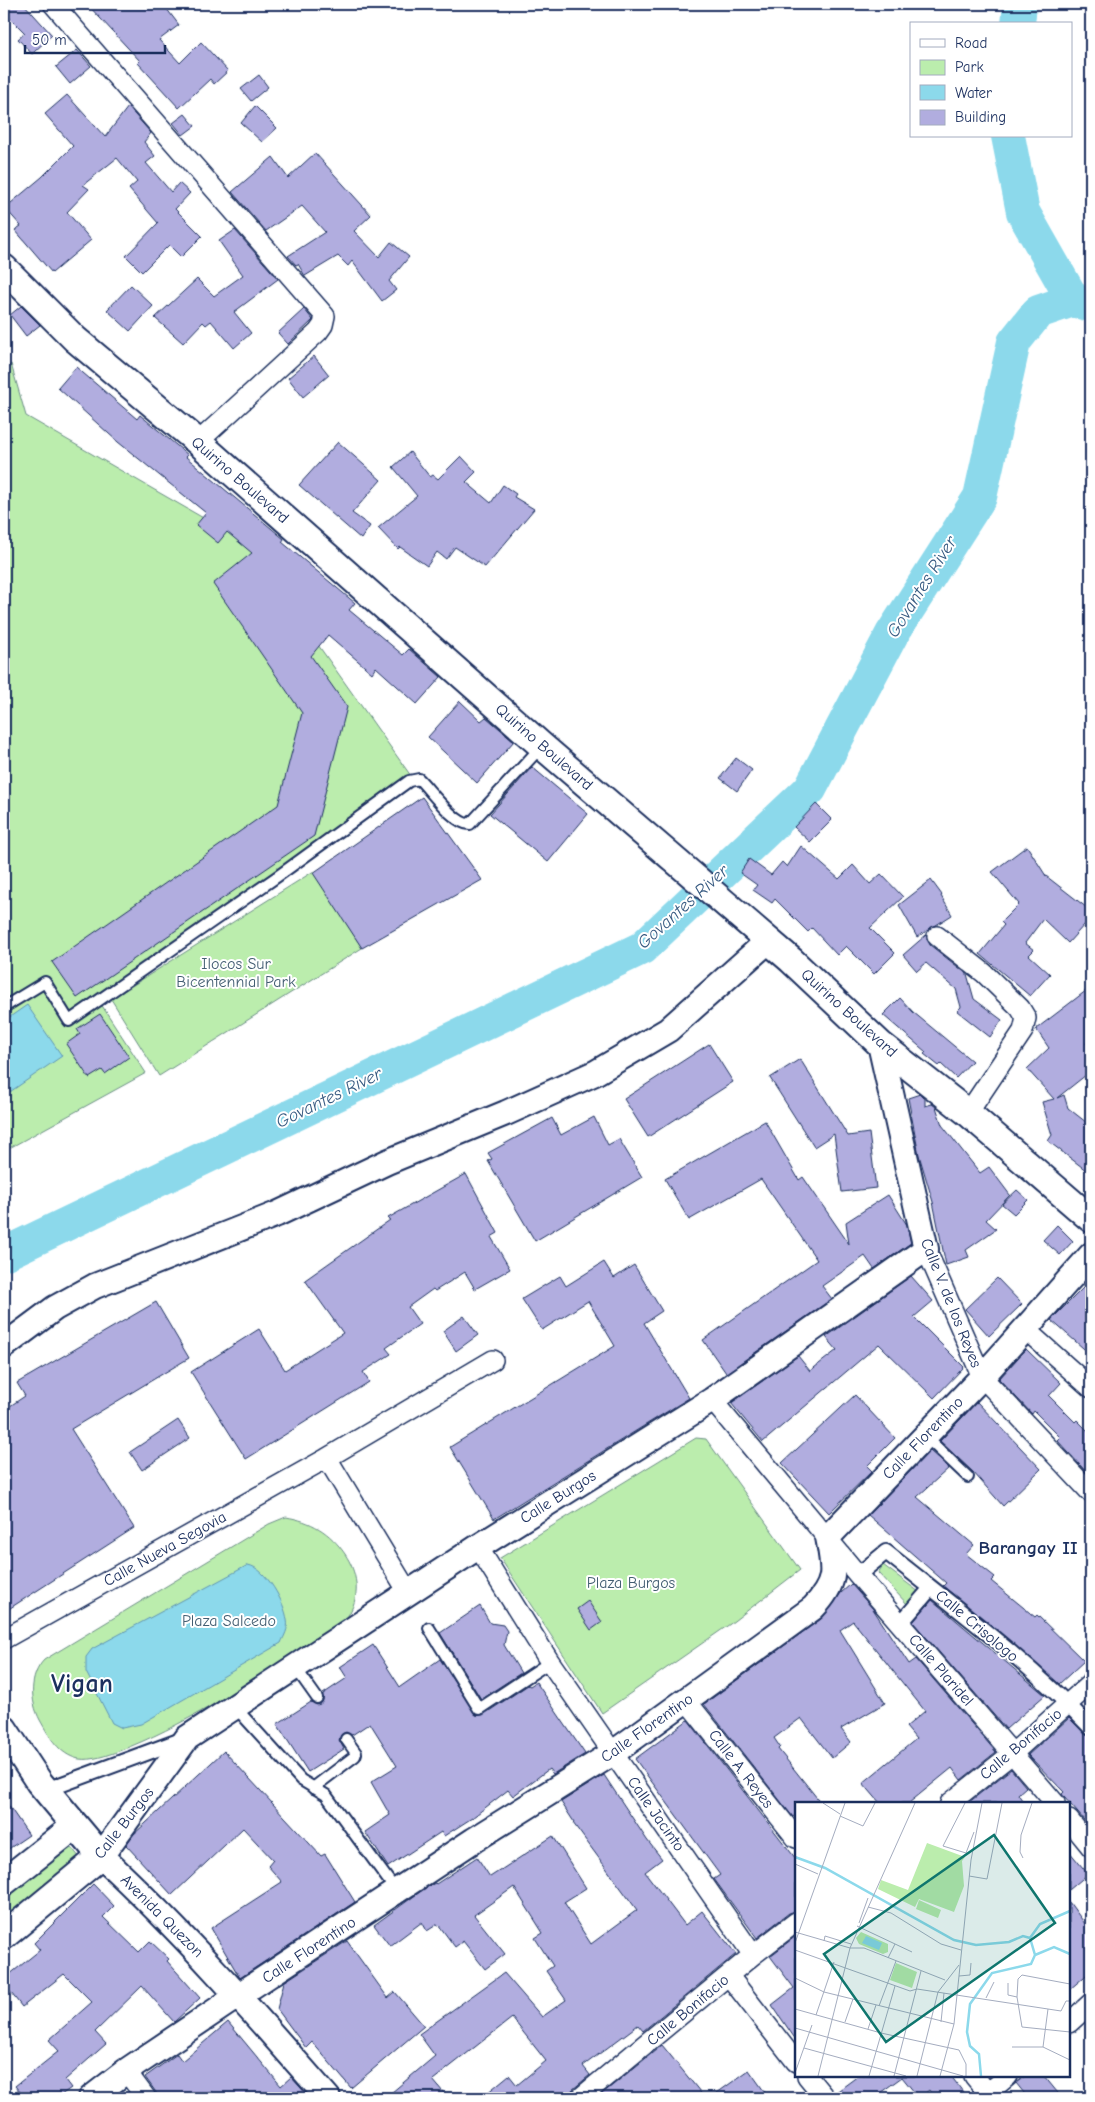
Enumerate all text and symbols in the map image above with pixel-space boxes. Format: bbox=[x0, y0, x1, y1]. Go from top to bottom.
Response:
scale bar bbox=[25, 22, 165, 54]
legend bbox=[910, 22, 1072, 138]
text: 50 m bbox=[32, 31, 67, 49]
text: Road bbox=[955, 34, 987, 52]
text: Park bbox=[955, 58, 984, 76]
text: Water bbox=[955, 84, 992, 102]
text: Building bbox=[955, 108, 1006, 126]
street label: Quirino Boulevard bbox=[188, 433, 292, 527]
water label: Govantes River bbox=[883, 532, 962, 641]
street label: Quirino Boulevard bbox=[492, 700, 596, 794]
water label: Govantes River bbox=[633, 860, 734, 953]
park label: Ilocos Sur Bicentennial Park bbox=[176, 955, 296, 991]
street label: Quirino Boulevard bbox=[797, 965, 901, 1061]
water label: Govantes River bbox=[273, 1063, 386, 1133]
street label: Calle V. de los Reyes bbox=[917, 1236, 985, 1371]
street label: Calle Florentino bbox=[879, 1393, 967, 1483]
street label: Calle Burgos bbox=[517, 1466, 599, 1527]
street label: Calle Nueva Segovia bbox=[101, 1508, 229, 1590]
district label: Barangay II bbox=[978, 1537, 1078, 1559]
park label: Plaza Burgos bbox=[587, 1574, 676, 1592]
street label: Calle Crisologo bbox=[932, 1586, 1022, 1666]
park label: Plaza Salcedo bbox=[182, 1612, 276, 1630]
street label: Calle Plaridel bbox=[905, 1630, 977, 1710]
district label: Vigan bbox=[51, 1669, 113, 1699]
street label: Calle Florentino bbox=[598, 1690, 696, 1766]
street label: Calle Bonifacio bbox=[976, 1704, 1066, 1784]
street label: Calle A. Reyes bbox=[705, 1726, 777, 1812]
street label: Calle Jacinto bbox=[624, 1773, 688, 1855]
street label: Calle Burgos bbox=[90, 1783, 158, 1862]
inset map bbox=[795, 1802, 1070, 2077]
street label: Avenida Quezon bbox=[117, 1871, 207, 1961]
street label: Calle Florentino bbox=[259, 1913, 359, 1987]
street label: Calle Bonifacio bbox=[643, 1970, 733, 2050]

